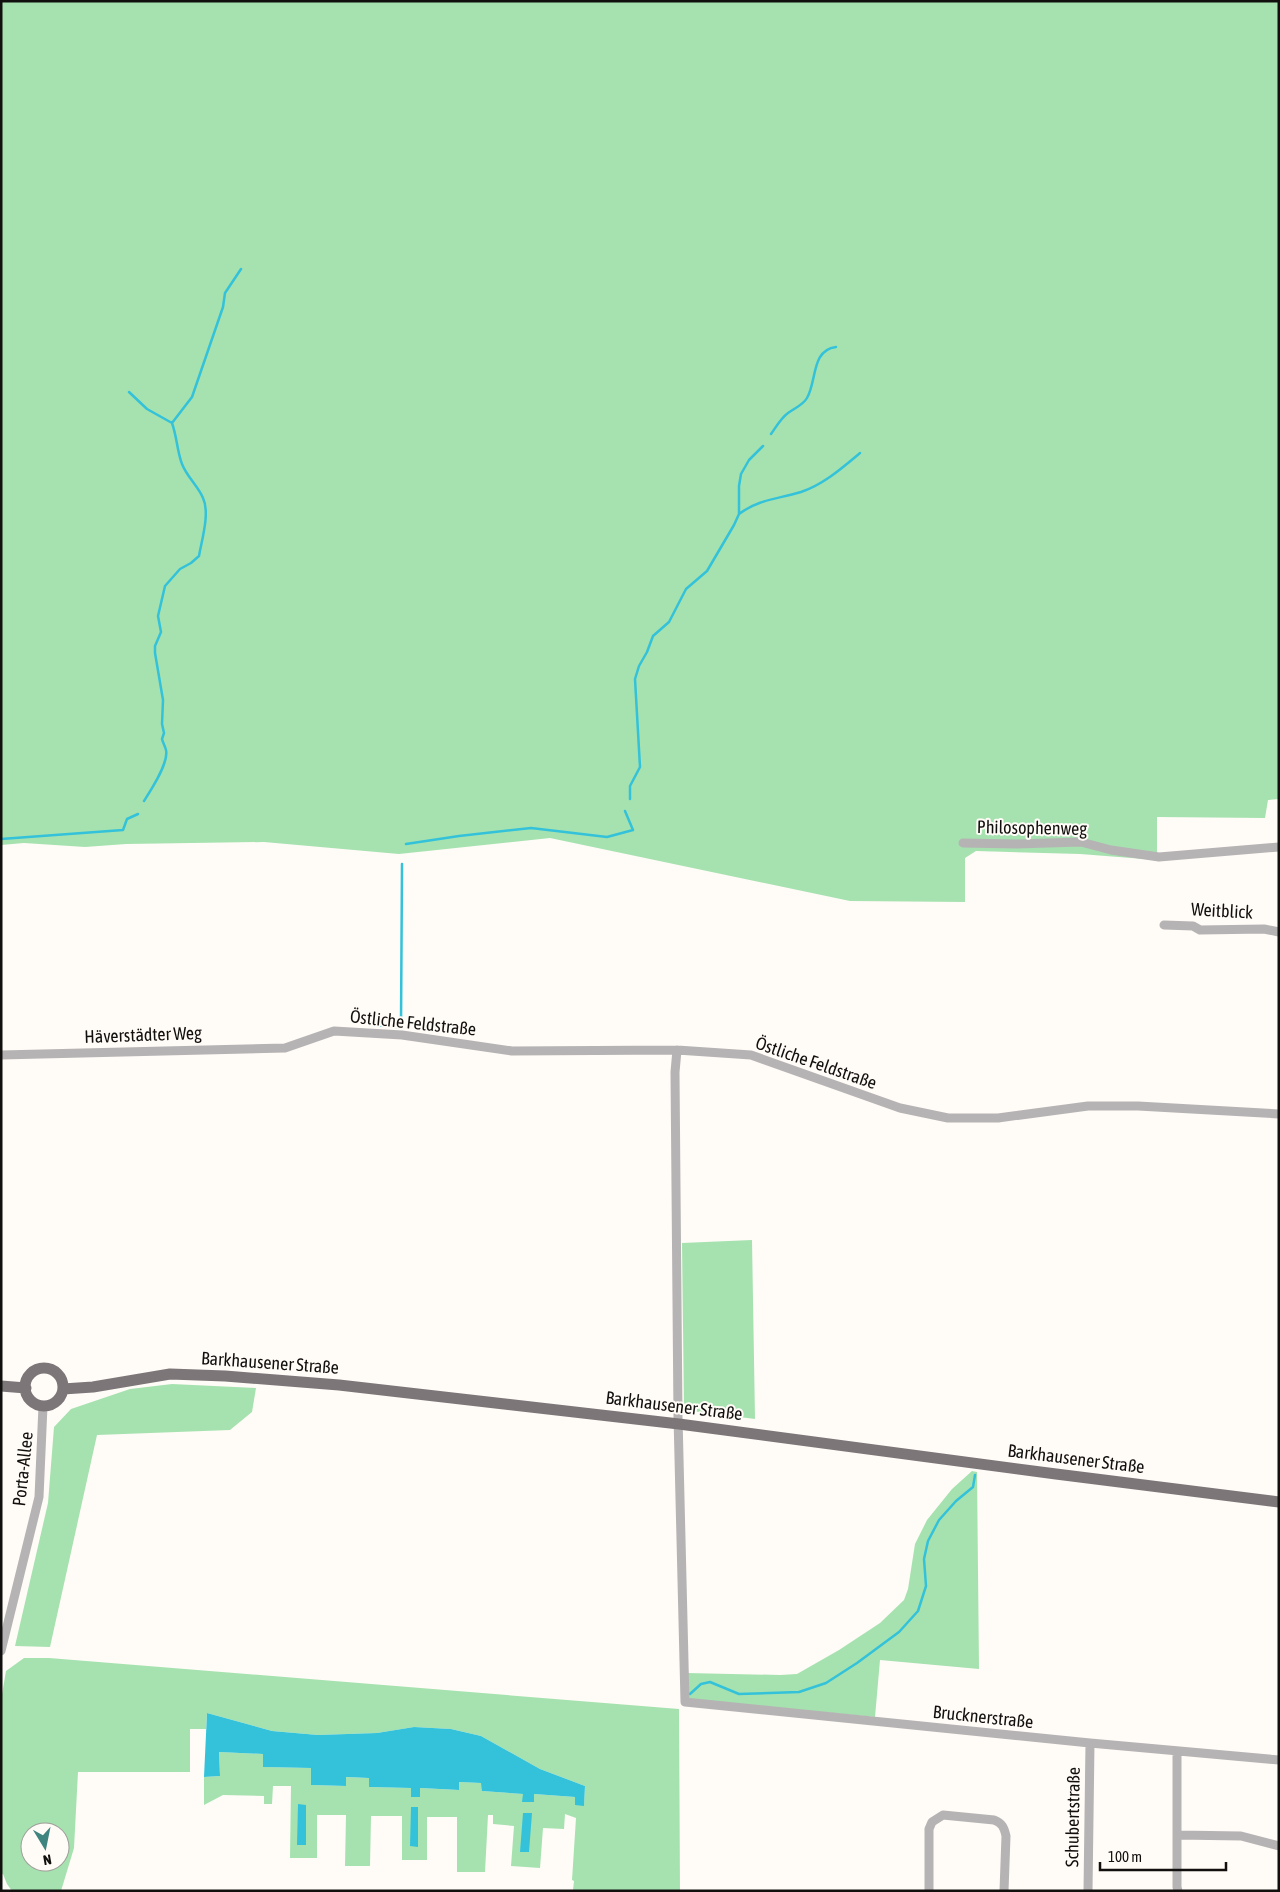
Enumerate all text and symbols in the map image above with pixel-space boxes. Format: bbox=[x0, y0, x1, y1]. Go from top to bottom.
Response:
street label: Philosophenweg bbox=[977, 816, 1088, 839]
street label: Weitblick bbox=[1191, 898, 1254, 923]
street label: Östliche Feldstraße bbox=[349, 1005, 477, 1040]
street label: Häverstädter Weg bbox=[84, 1022, 202, 1047]
street label: Östliche Feldstraße bbox=[753, 1032, 879, 1093]
street label: Barkhausener Straße bbox=[201, 1347, 340, 1378]
street label: Barkhausener Straße bbox=[604, 1387, 744, 1424]
street label: Porta-Allee bbox=[8, 1431, 37, 1507]
street label: Barkhausener Straße bbox=[1006, 1440, 1146, 1477]
street label: Brucknerstraße bbox=[932, 1701, 1034, 1732]
street label: Schubertstraße bbox=[1061, 1767, 1084, 1867]
north arrow bbox=[20, 1822, 70, 1872]
scale bar bbox=[1100, 1840, 1226, 1872]
text: 100 m bbox=[1108, 1848, 1142, 1865]
text: N bbox=[42, 1851, 53, 1868]

